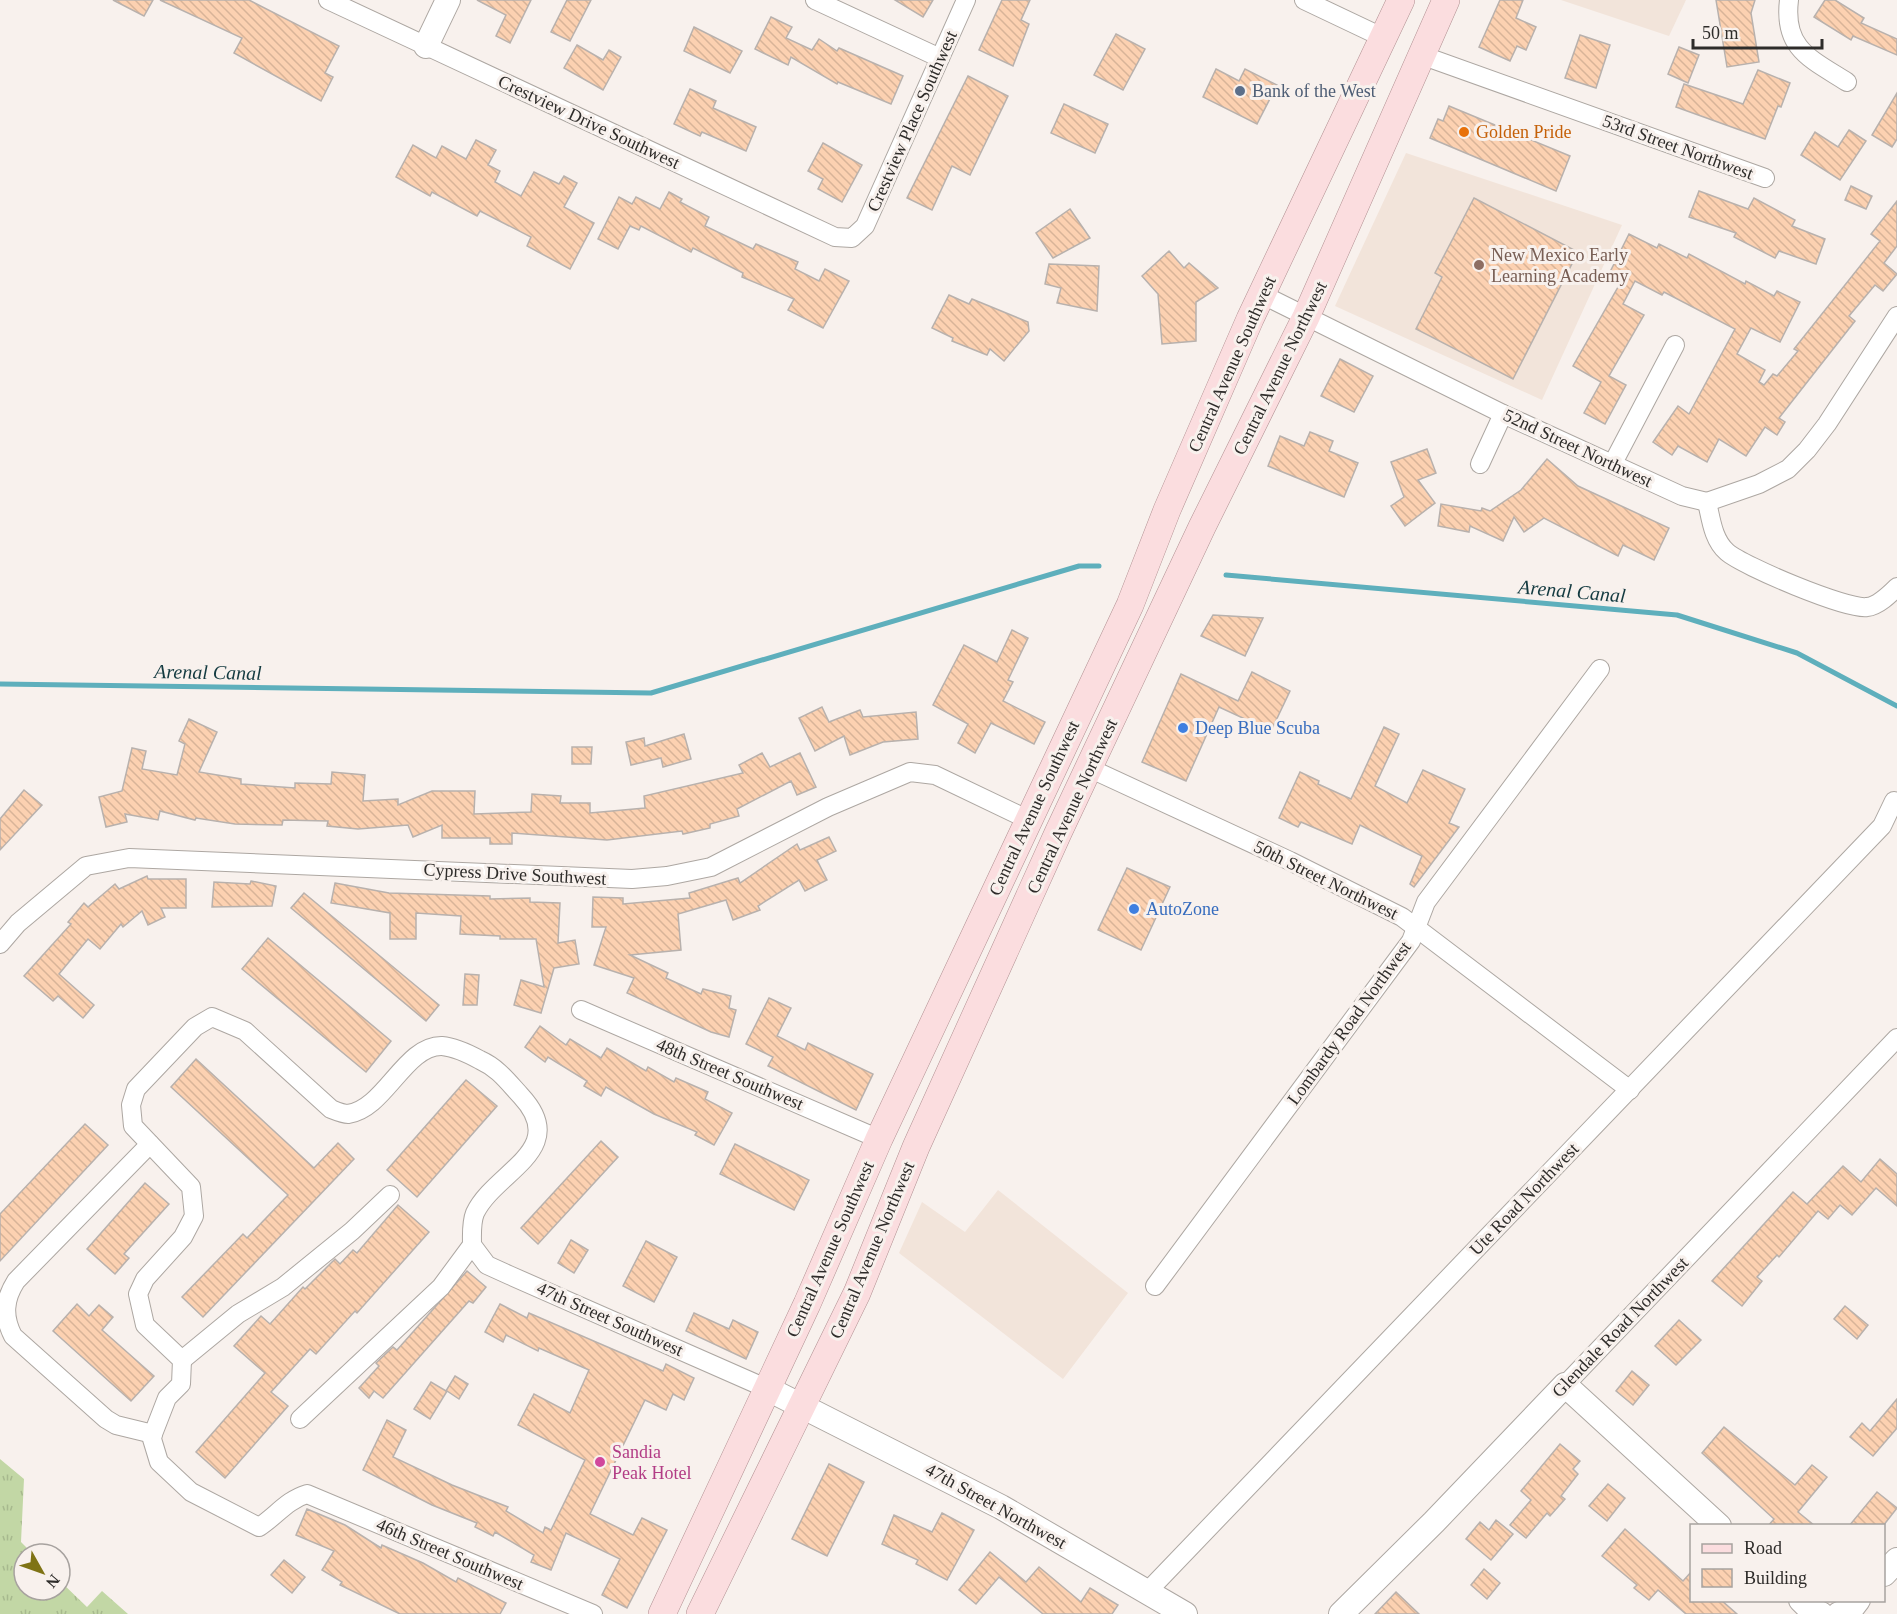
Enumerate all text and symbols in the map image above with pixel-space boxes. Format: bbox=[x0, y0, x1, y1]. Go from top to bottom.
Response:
scale bar bbox=[1693, 12, 1822, 50]
text: 50 m bbox=[1702, 23, 1739, 43]
street label: Crestview Place Southwest bbox=[863, 27, 961, 215]
street label: Crestview Drive Southwest bbox=[495, 71, 683, 173]
place label: Bank of the West bbox=[1252, 81, 1376, 101]
marker: Bank of the West bbox=[1233, 84, 1247, 98]
street label: 53rd Street Northwest bbox=[1600, 110, 1756, 184]
place label: Golden Pride bbox=[1476, 122, 1571, 142]
marker: Golden Pride bbox=[1457, 125, 1471, 139]
place label: New Mexico Early Learning Academy bbox=[1491, 245, 1628, 286]
marker: New Mexico Early Learning Academy bbox=[1472, 258, 1486, 272]
street label: Central Avenue Southwest bbox=[1184, 273, 1280, 455]
street label: Central Avenue Northwest bbox=[1229, 278, 1331, 458]
street label: 52nd Street Northwest bbox=[1500, 405, 1656, 491]
water label: Arenal Canal bbox=[1515, 575, 1627, 607]
water label: Arenal Canal bbox=[152, 660, 262, 684]
street label: Central Avenue Northwest bbox=[1023, 715, 1121, 897]
street label: Central Avenue Southwest bbox=[985, 717, 1083, 899]
place label: Deep Blue Scuba bbox=[1195, 718, 1320, 738]
marker: Deep Blue Scuba bbox=[1176, 721, 1190, 735]
street label: 50th Street Northwest bbox=[1251, 836, 1401, 924]
street label: Cypress Drive Southwest bbox=[423, 859, 607, 889]
place label: AutoZone bbox=[1146, 899, 1219, 919]
marker: AutoZone bbox=[1127, 902, 1141, 916]
street label: Lombardy Road Northwest bbox=[1283, 937, 1415, 1109]
street label: 48th Street Southwest bbox=[653, 1034, 807, 1114]
street label: Ute Road Northwest bbox=[1465, 1139, 1583, 1259]
street label: Central Avenue Southwest bbox=[782, 1158, 878, 1340]
street label: Central Avenue Northwest bbox=[826, 1158, 918, 1342]
street label: Glendale Road Northwest bbox=[1548, 1253, 1692, 1401]
street label: 47th Street Southwest bbox=[534, 1278, 686, 1360]
place label: Sandia Peak Hotel bbox=[612, 1442, 691, 1483]
marker: Sandia Peak Hotel bbox=[593, 1455, 607, 1469]
street label: 47th Street Northwest bbox=[922, 1459, 1070, 1553]
street label: 46th Street Southwest bbox=[373, 1514, 527, 1594]
legend bbox=[1690, 1524, 1885, 1602]
text: Road bbox=[1744, 1538, 1782, 1558]
north arrow bbox=[12, 1542, 72, 1602]
text: Building bbox=[1744, 1568, 1807, 1588]
text: N bbox=[43, 1571, 63, 1592]

